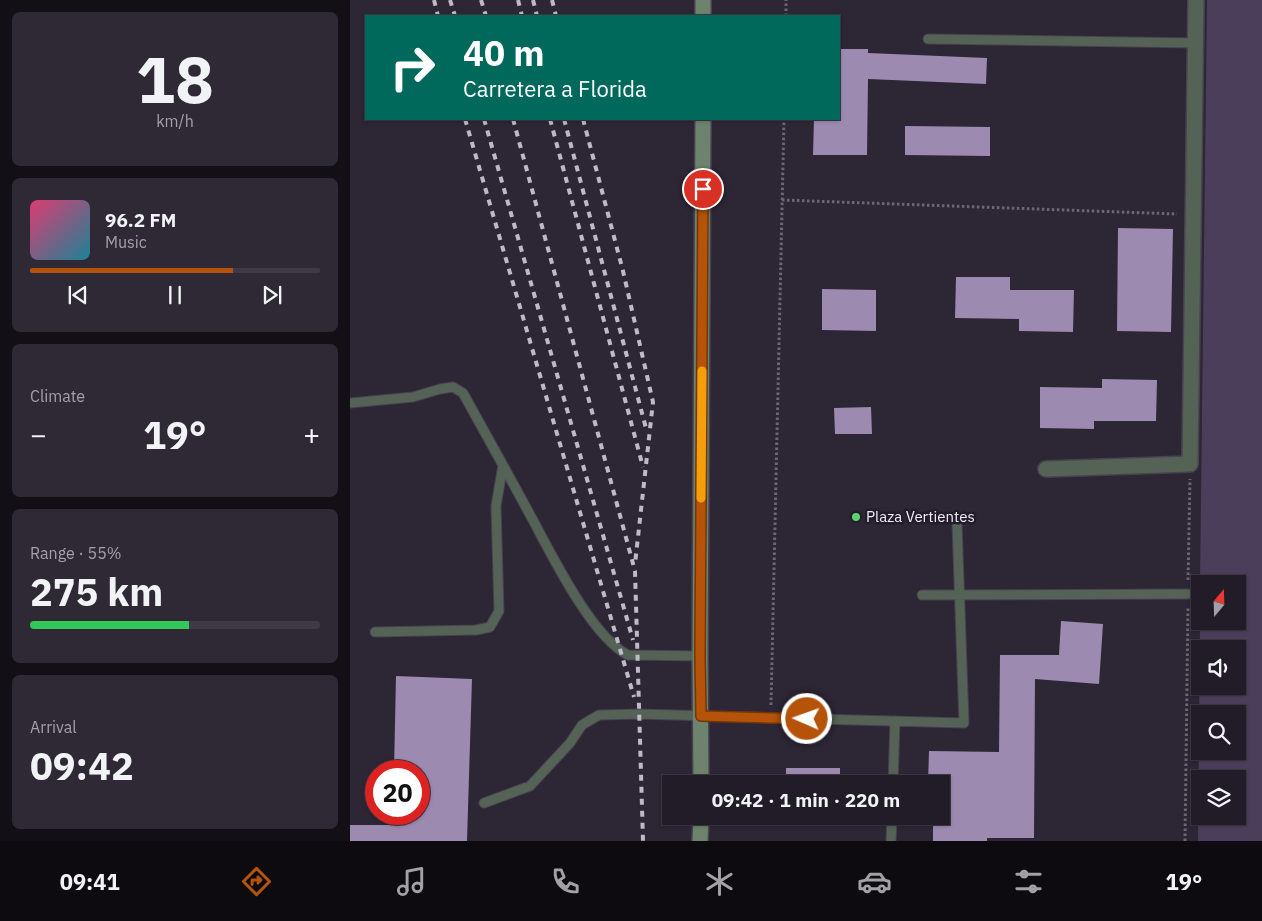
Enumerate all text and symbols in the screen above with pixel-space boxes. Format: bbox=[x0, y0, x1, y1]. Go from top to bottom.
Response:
text: 40 m bbox=[463, 30, 545, 76]
icon: right bbox=[380, 35, 445, 100]
text: 18 bbox=[136, 36, 214, 121]
text: Carretera a Florida bbox=[463, 74, 647, 103]
text: km/h bbox=[156, 111, 194, 131]
pin bbox=[682, 168, 724, 210]
icon: arrive bbox=[689, 175, 717, 203]
text: 96.2 FM bbox=[105, 208, 176, 232]
text: Music bbox=[105, 232, 147, 252]
icon: previous bbox=[64, 281, 92, 309]
icon: pause bbox=[161, 281, 189, 309]
icon: next bbox=[258, 281, 286, 309]
text: Climate bbox=[30, 386, 85, 406]
text: 19° bbox=[143, 410, 207, 459]
text: − bbox=[30, 416, 47, 453]
text: + bbox=[303, 416, 320, 453]
place label: Plaza Vertientes bbox=[866, 507, 975, 526]
marker: Plaza Vertientes bbox=[850, 511, 862, 523]
text: Range · 55% bbox=[30, 543, 122, 563]
text: 275 km bbox=[30, 567, 163, 616]
north arrow bbox=[1191, 575, 1246, 630]
map controls bbox=[1191, 575, 1246, 825]
button: sound bbox=[1191, 640, 1246, 695]
position arrow bbox=[780, 692, 832, 744]
button: search bbox=[1191, 705, 1246, 760]
text: Arrival bbox=[30, 717, 77, 737]
text: 09:42 bbox=[30, 741, 134, 790]
speed limit sign: 20 bbox=[365, 760, 430, 825]
button: layers bbox=[1191, 770, 1246, 825]
text: 09:42 · 1 min · 220 m bbox=[712, 788, 900, 812]
icon: directions bbox=[239, 864, 274, 899]
icon: music bbox=[394, 864, 429, 899]
icon: phone bbox=[548, 864, 583, 899]
icon: climate bbox=[702, 864, 737, 899]
icon: car bbox=[857, 864, 892, 899]
icon: filters bbox=[1011, 864, 1046, 899]
text: 09:41 bbox=[60, 867, 120, 896]
text: 19° bbox=[1165, 867, 1202, 896]

